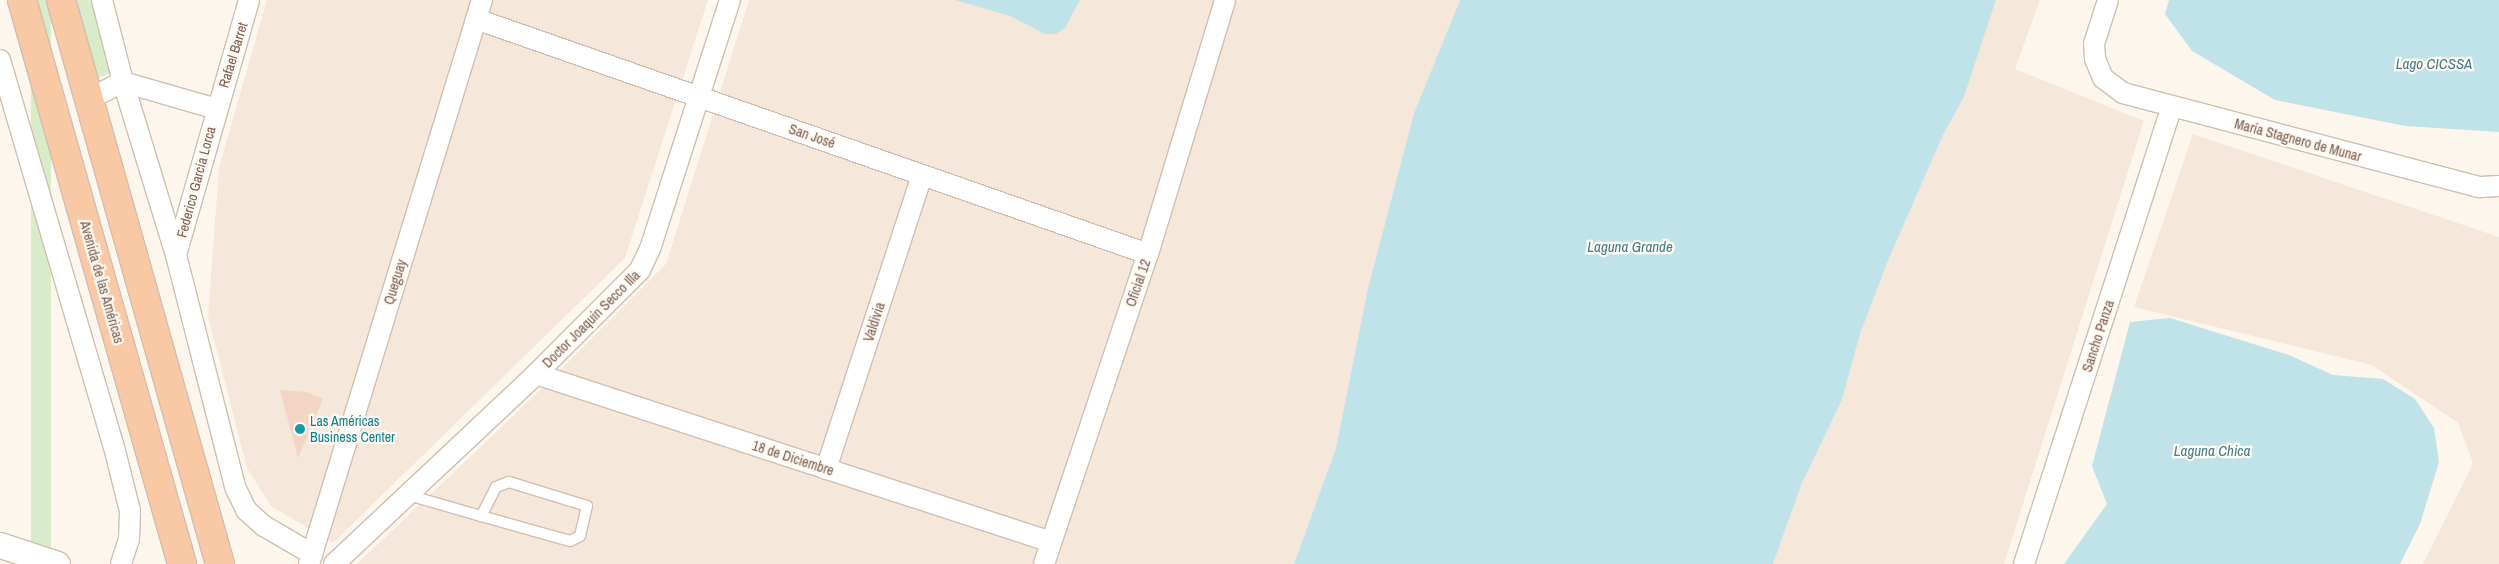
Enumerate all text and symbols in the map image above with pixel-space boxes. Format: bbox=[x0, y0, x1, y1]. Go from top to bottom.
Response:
street label: Rafael Barret bbox=[215, 20, 251, 90]
water label: Lago CICSSA bbox=[2396, 55, 2472, 73]
street label: María Stagnero de Munar bbox=[2233, 115, 2363, 165]
street label: San José bbox=[787, 120, 837, 152]
street label: Federico García Lorca bbox=[173, 125, 219, 239]
street label: Avenida de las Américas bbox=[76, 218, 128, 346]
water label: Laguna Grande bbox=[1587, 238, 1673, 256]
street label: Queguay bbox=[380, 257, 410, 307]
street label: Oficial 12 bbox=[1122, 257, 1154, 309]
street label: Doctor Joaquín Secco Illa bbox=[539, 267, 643, 371]
street label: Sancho Panza bbox=[2078, 298, 2118, 374]
street label: Valdivia bbox=[860, 300, 888, 344]
place label: Las Américas Business Center bbox=[310, 413, 395, 446]
marker: Las Américas Business Center bbox=[294, 423, 306, 435]
street label: 18 de Diciembre bbox=[750, 437, 836, 479]
water label: Laguna Chica bbox=[2174, 442, 2250, 460]

